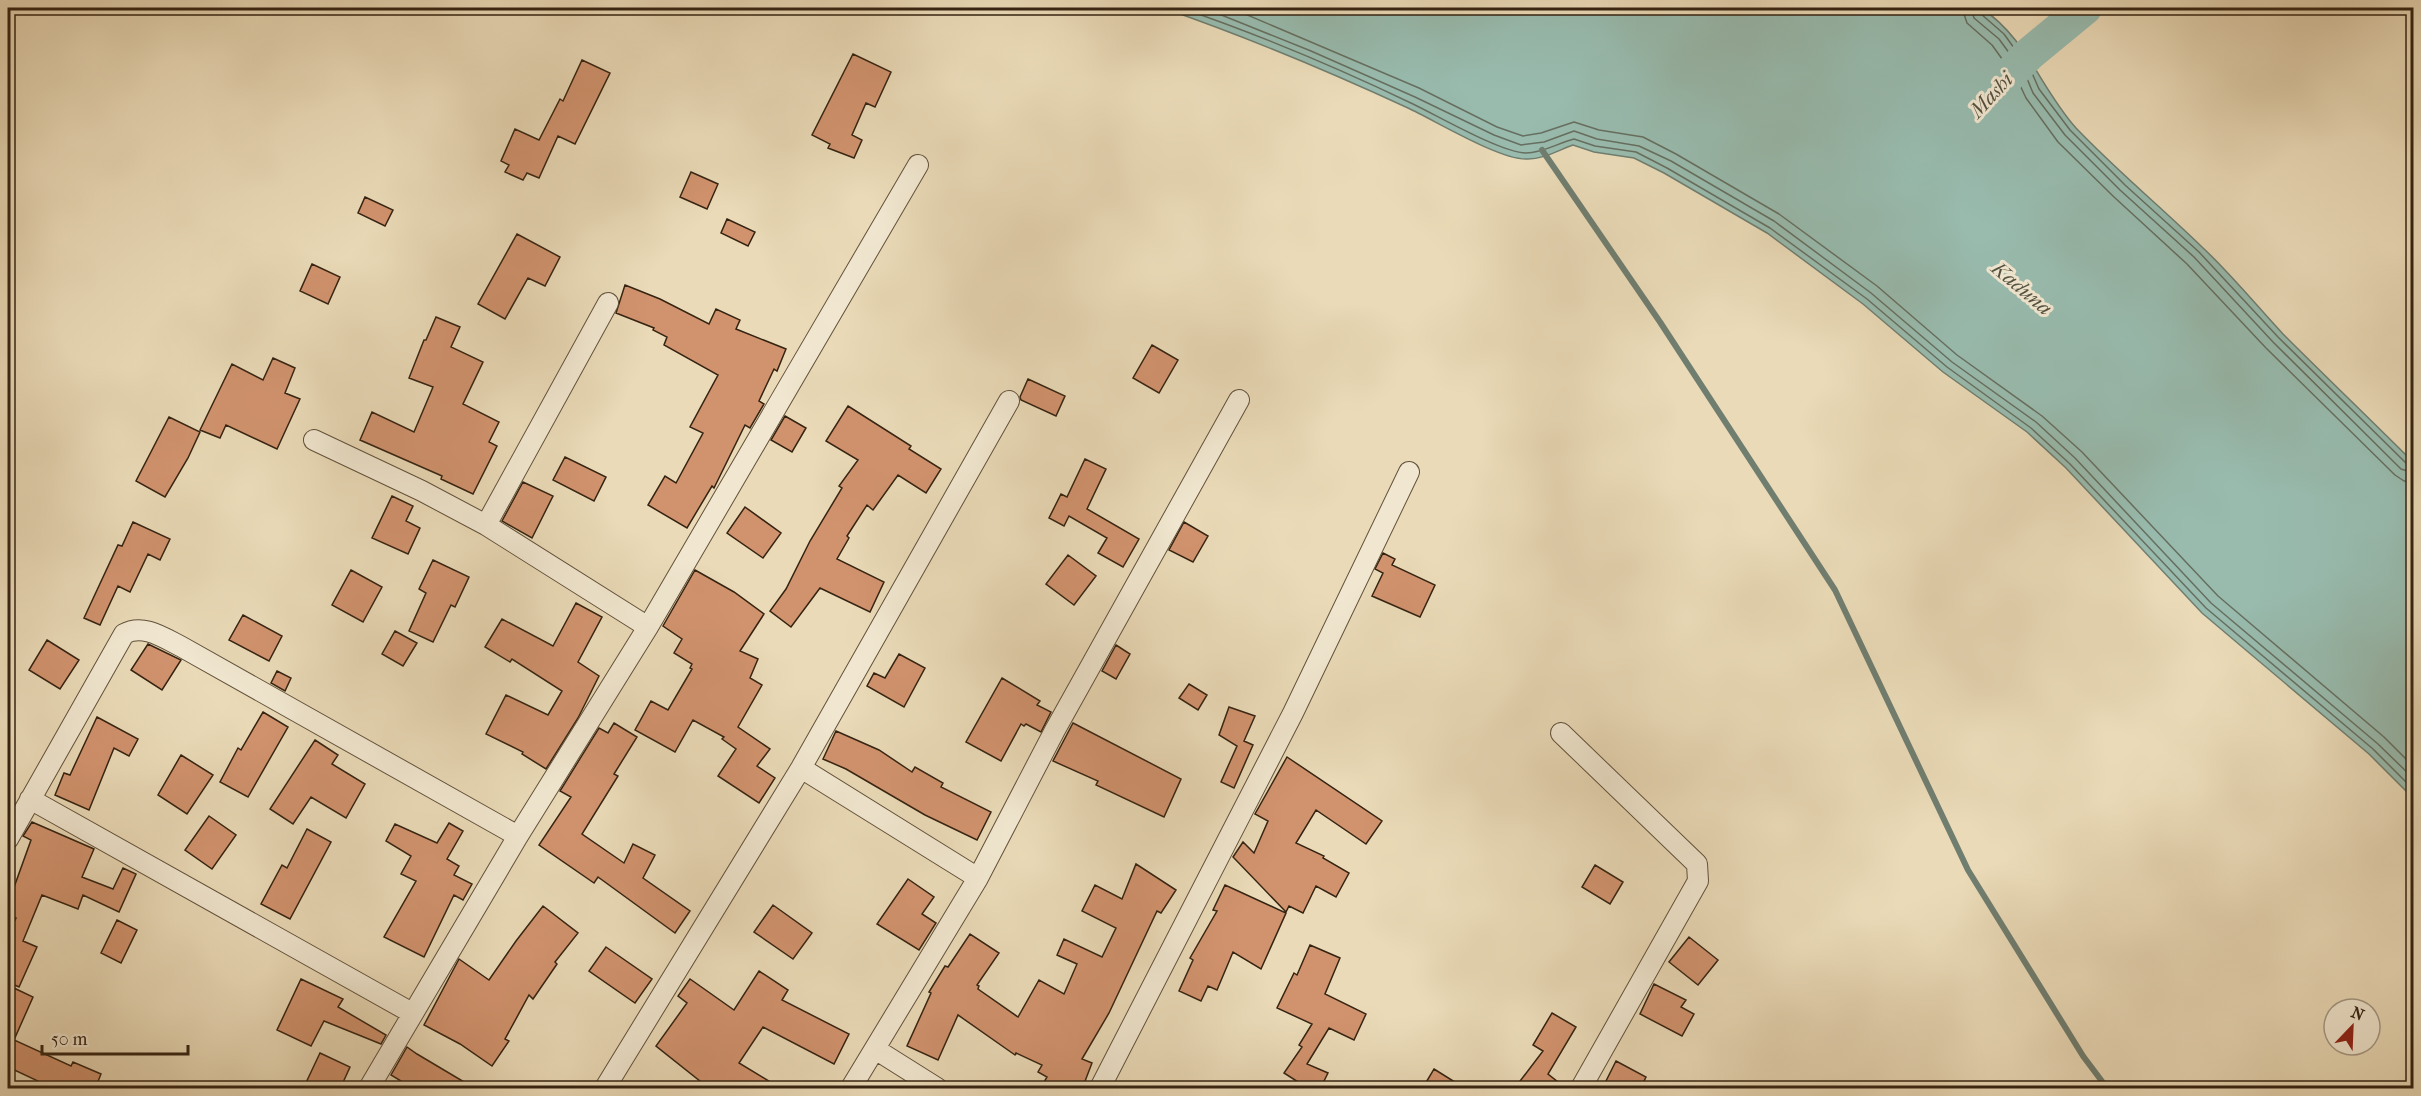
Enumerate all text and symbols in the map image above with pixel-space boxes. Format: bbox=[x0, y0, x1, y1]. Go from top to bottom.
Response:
water label: Mashi bbox=[1963, 66, 2019, 124]
water label: Kaduna bbox=[1986, 255, 2057, 320]
north arrow bbox=[2322, 997, 2382, 1057]
text: N bbox=[2348, 1003, 2368, 1025]
scale bar bbox=[42, 1018, 188, 1056]
text: 50 m bbox=[51, 1029, 88, 1050]

